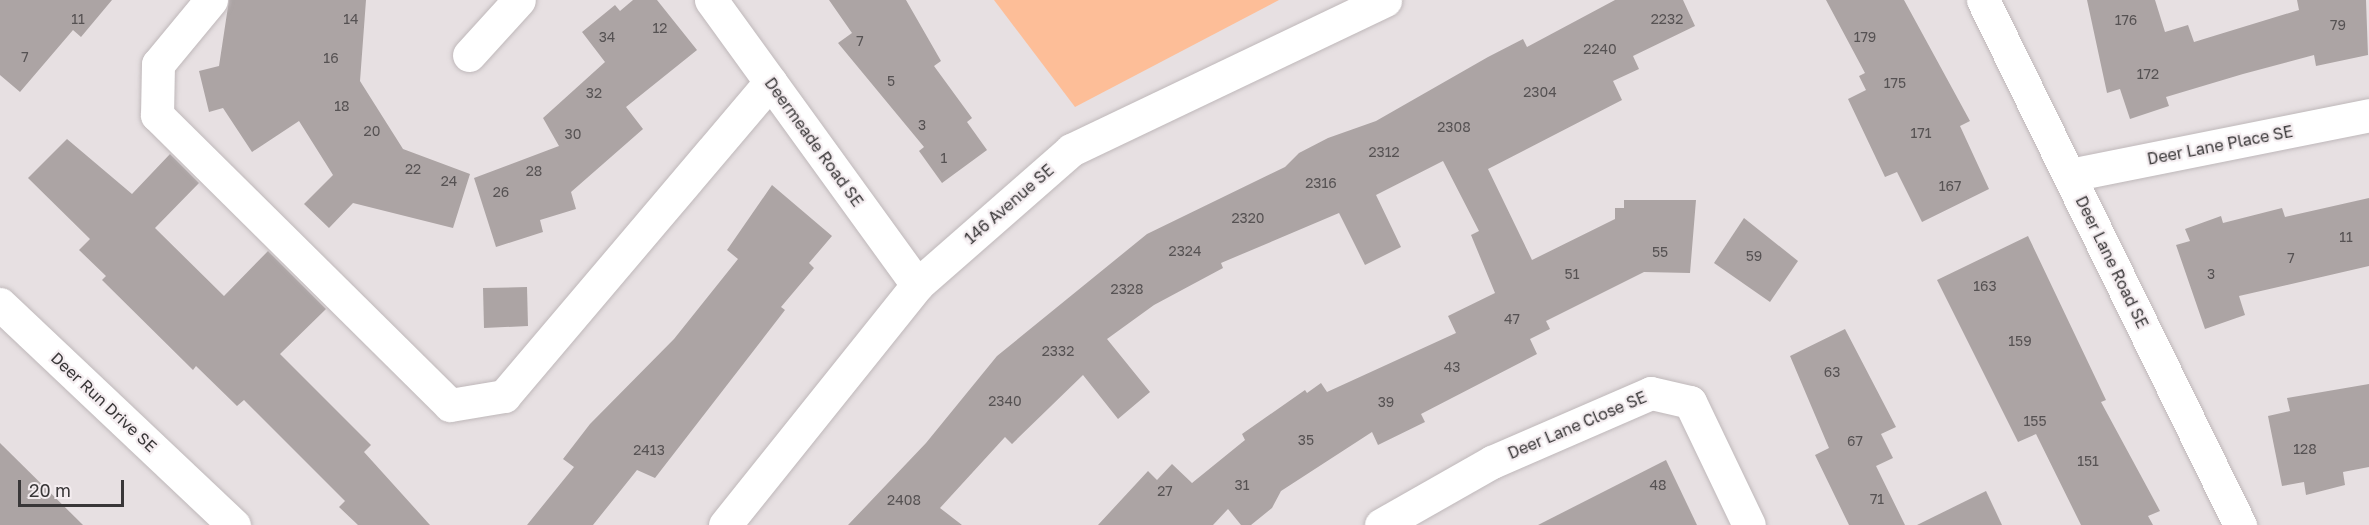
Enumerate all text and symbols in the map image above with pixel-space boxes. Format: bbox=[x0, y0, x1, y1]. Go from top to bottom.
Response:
house number: 11 bbox=[71, 11, 85, 27]
house number: 14 bbox=[343, 11, 359, 27]
house number: 2232 bbox=[1651, 11, 1683, 27]
house number: 176 bbox=[2115, 12, 2137, 28]
house number: 79 bbox=[2330, 17, 2346, 33]
house number: 12 bbox=[653, 20, 667, 36]
house number: 34 bbox=[599, 29, 615, 45]
house number: 179 bbox=[1854, 29, 1876, 45]
house number: 7 bbox=[856, 33, 864, 49]
house number: 2240 bbox=[1583, 41, 1617, 57]
house number: 7 bbox=[21, 49, 29, 65]
house number: 16 bbox=[323, 50, 339, 66]
house number: 172 bbox=[2137, 66, 2159, 82]
house number: 5 bbox=[887, 73, 895, 89]
street label: Deermeade Road SE bbox=[761, 74, 867, 210]
house number: 175 bbox=[1884, 75, 1906, 91]
house number: 2304 bbox=[1523, 84, 1557, 100]
house number: 32 bbox=[586, 85, 602, 101]
house number: 18 bbox=[334, 98, 350, 114]
house number: 3 bbox=[918, 117, 926, 133]
house number: 2308 bbox=[1437, 119, 1471, 135]
street label: Deer Lane Place SE bbox=[2145, 121, 2295, 169]
house number: 20 bbox=[364, 123, 380, 139]
house number: 171 bbox=[1911, 125, 1931, 141]
house number: 30 bbox=[565, 126, 581, 142]
house number: 2312 bbox=[1368, 144, 1400, 160]
house number: 1 bbox=[941, 150, 947, 166]
street label: 146 Avenue SE bbox=[961, 160, 1057, 248]
house number: 22 bbox=[405, 161, 421, 177]
house number: 28 bbox=[526, 163, 542, 179]
house number: 24 bbox=[441, 173, 457, 189]
house number: 2316 bbox=[1305, 175, 1337, 191]
house number: 167 bbox=[1939, 178, 1961, 194]
house number: 26 bbox=[493, 184, 509, 200]
street label: Deer Lane Road SE bbox=[2072, 193, 2152, 331]
house number: 2320 bbox=[1231, 210, 1265, 226]
house number: 11 bbox=[2339, 229, 2353, 245]
house number: 2324 bbox=[1169, 243, 1201, 259]
house number: 55 bbox=[1652, 244, 1668, 260]
house number: 59 bbox=[1746, 248, 1762, 264]
house number: 7 bbox=[2287, 250, 2295, 266]
house number: 51 bbox=[1565, 266, 1579, 282]
house number: 3 bbox=[2207, 266, 2215, 282]
house number: 163 bbox=[1973, 278, 1997, 294]
house number: 2328 bbox=[1111, 281, 1143, 297]
house number: 47 bbox=[1504, 311, 1520, 327]
house number: 159 bbox=[2008, 333, 2032, 349]
house number: 2332 bbox=[1042, 343, 1074, 359]
street label: Deer Run Drive SE bbox=[47, 348, 161, 456]
house number: 43 bbox=[1444, 359, 1460, 375]
house number: 63 bbox=[1824, 364, 1840, 380]
street label: Deer Lane Close SE bbox=[1505, 387, 1649, 463]
house number: 2340 bbox=[988, 393, 1022, 409]
house number: 39 bbox=[1378, 394, 1394, 410]
house number: 155 bbox=[2023, 413, 2047, 429]
house number: 35 bbox=[1298, 432, 1314, 448]
house number: 67 bbox=[1847, 433, 1863, 449]
house number: 128 bbox=[2293, 441, 2317, 457]
house number: 2413 bbox=[633, 442, 665, 458]
house number: 151 bbox=[2077, 453, 2099, 469]
scale bar bbox=[21, 468, 128, 506]
house number: 31 bbox=[1235, 477, 1249, 493]
house number: 48 bbox=[1649, 477, 1667, 493]
text: 20 m bbox=[29, 479, 71, 501]
house number: 27 bbox=[1157, 483, 1173, 499]
house number: 71 bbox=[1870, 491, 1884, 507]
house number: 2408 bbox=[887, 492, 921, 508]

